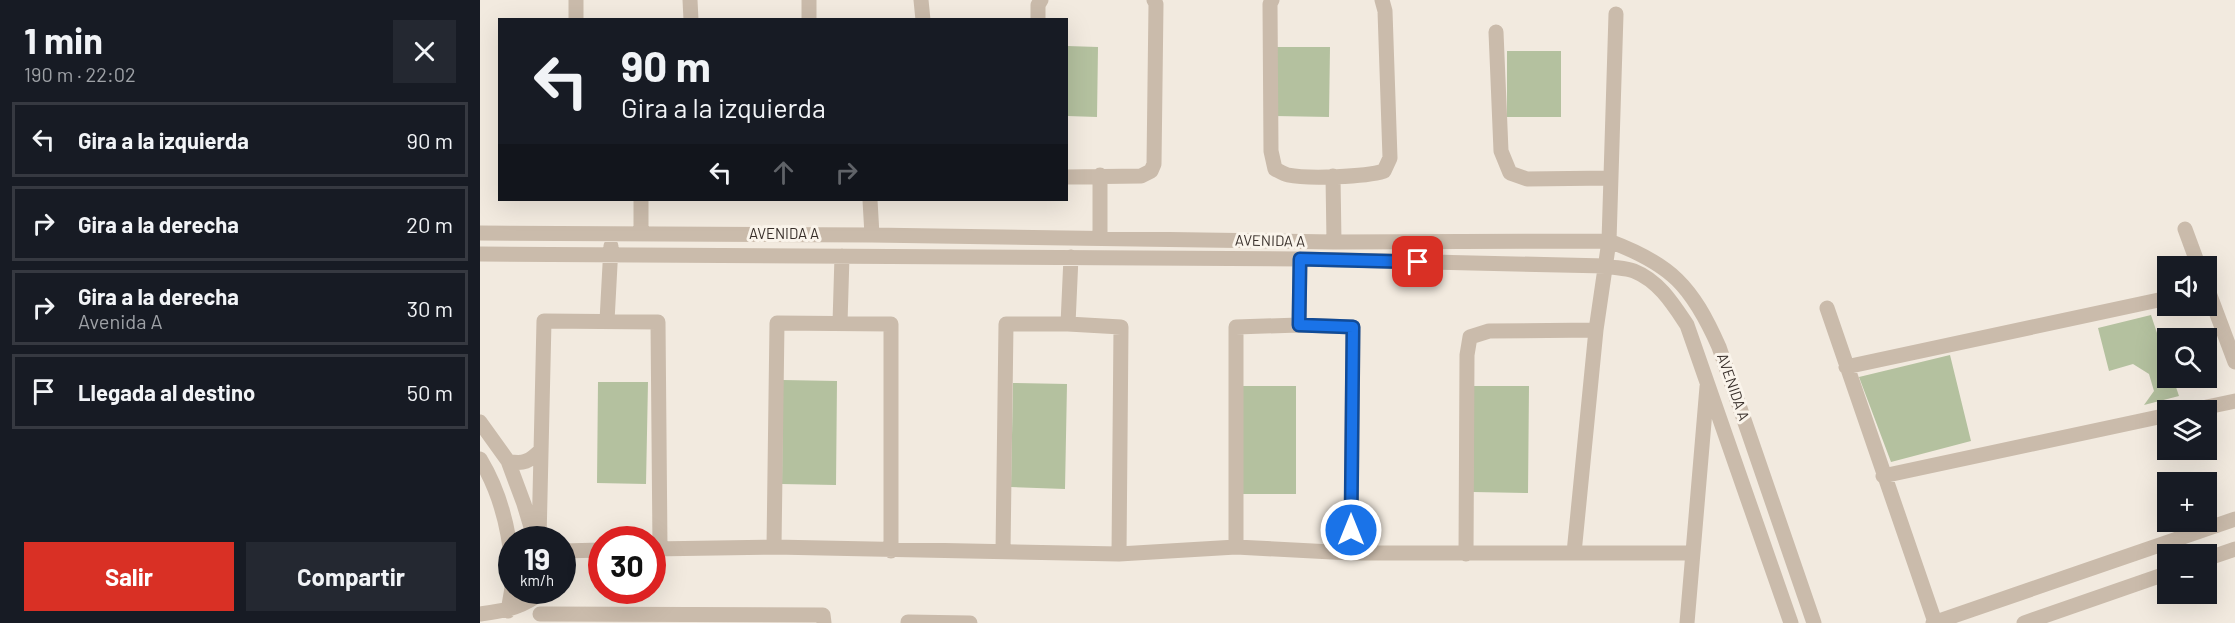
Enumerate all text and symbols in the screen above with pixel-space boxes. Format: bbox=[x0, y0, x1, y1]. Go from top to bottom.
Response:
text: 1 min bbox=[24, 18, 103, 61]
button: close bbox=[393, 20, 456, 83]
text: 90 m bbox=[621, 40, 711, 90]
icon: left bbox=[522, 42, 600, 120]
text: 190 m · 22:02 bbox=[24, 62, 136, 86]
text: Gira a la izquierda bbox=[621, 91, 826, 123]
icon: left bbox=[27, 123, 60, 156]
text: Gira a la izquierda bbox=[78, 127, 249, 153]
text: 90 m bbox=[407, 127, 453, 153]
icon: left bbox=[704, 156, 737, 189]
icon: ahead bbox=[767, 156, 800, 189]
icon: right bbox=[830, 156, 863, 189]
icon: right bbox=[27, 207, 60, 240]
text: Gira a la derecha bbox=[78, 211, 239, 237]
text: 20 m bbox=[406, 211, 453, 237]
street label: AVENIDA A bbox=[749, 224, 819, 242]
street label: AVENIDA A bbox=[1235, 230, 1305, 250]
pin bbox=[1392, 236, 1443, 287]
icon: arrive bbox=[1401, 245, 1434, 278]
map controls bbox=[2157, 256, 2217, 604]
button: sound bbox=[2157, 256, 2217, 316]
text: Gira a la derecha bbox=[78, 283, 239, 309]
icon: right bbox=[27, 291, 60, 324]
text: 30 m bbox=[407, 295, 453, 321]
text: Avenida A bbox=[78, 309, 163, 333]
button: search bbox=[2157, 328, 2217, 388]
street label: AVENIDA A bbox=[1714, 351, 1754, 423]
icon: arrive bbox=[27, 375, 60, 408]
text: Llegada al destino bbox=[78, 379, 255, 405]
text: 50 m bbox=[407, 379, 453, 405]
button: layers bbox=[2157, 400, 2217, 460]
button: + bbox=[2157, 472, 2217, 532]
position arrow bbox=[1319, 498, 1383, 562]
speed limit sign: 30 bbox=[588, 526, 666, 604]
text: 19 bbox=[524, 540, 550, 576]
button: Salir bbox=[24, 542, 234, 611]
button: Compartir bbox=[246, 542, 456, 611]
button: − bbox=[2157, 544, 2217, 604]
text: km/h bbox=[520, 571, 554, 589]

